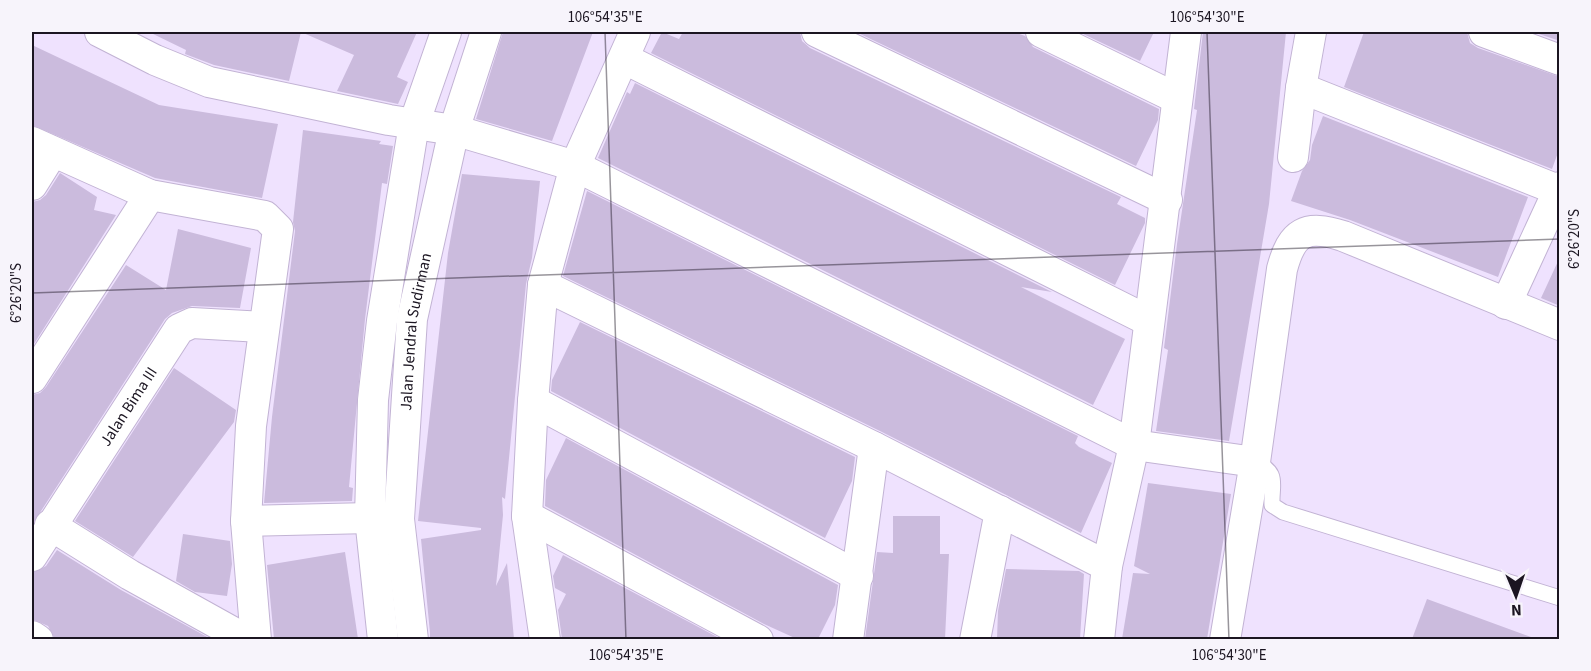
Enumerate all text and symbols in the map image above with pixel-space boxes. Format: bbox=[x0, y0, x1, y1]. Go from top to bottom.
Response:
text: 106°54'35"E bbox=[567, 7, 643, 28]
text: 106°54'30"E bbox=[1169, 7, 1245, 28]
text: 6°26'20"S bbox=[1564, 209, 1585, 269]
street label: Jalan Jendral Sudirman bbox=[395, 251, 437, 411]
text: 6°26'20"S bbox=[6, 263, 27, 323]
street label: Jalan Bima III bbox=[95, 363, 163, 451]
north arrow bbox=[1486, 566, 1546, 626]
text: N bbox=[1511, 599, 1522, 621]
text: 106°54'35"E bbox=[588, 645, 664, 666]
text: 106°54'30"E bbox=[1191, 645, 1267, 666]

